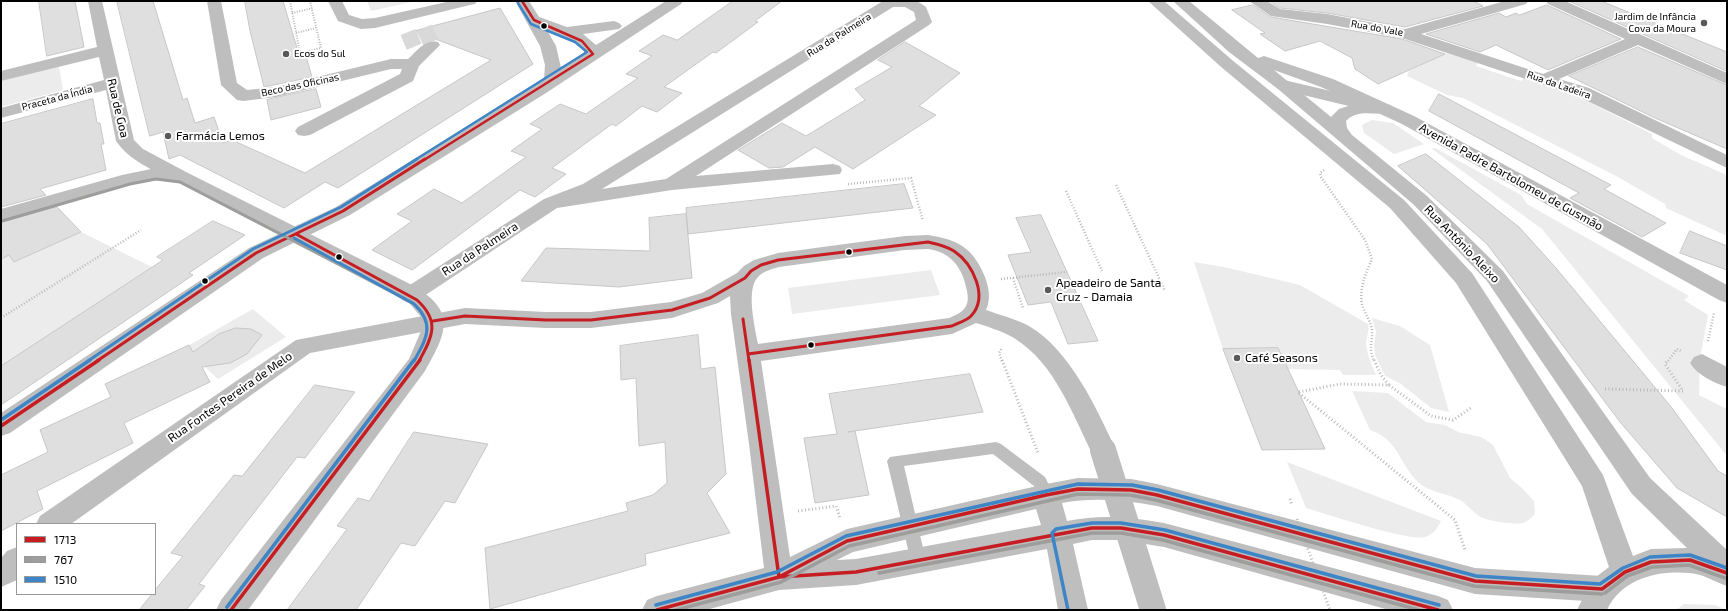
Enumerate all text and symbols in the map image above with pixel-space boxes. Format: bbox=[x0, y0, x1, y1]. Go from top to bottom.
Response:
street label: Rua da Palmeira bbox=[805, 10, 873, 60]
place label: Jardim de Infância Cova da Moura bbox=[1614, 11, 1696, 34]
street label: Rua do Vale bbox=[1350, 17, 1404, 39]
marker: Jardim de Infância Cova da Moura bbox=[1699, 18, 1709, 28]
unlabelled marker bbox=[539, 21, 549, 31]
place label: Ecos do Sul bbox=[294, 48, 345, 60]
marker: Ecos do Sul bbox=[281, 49, 291, 59]
street label: Rua da Ladeira bbox=[1525, 68, 1593, 102]
street label: Beco das Oficinas bbox=[260, 71, 340, 99]
street label: Rua de Goa bbox=[104, 77, 132, 139]
street label: Praceta da Índia bbox=[20, 83, 94, 113]
street label: Avenida Padre Bartolomeu de Gusmão bbox=[1417, 120, 1605, 234]
place label: Farmácia Lemos bbox=[176, 129, 265, 143]
marker: Farmácia Lemos bbox=[163, 131, 173, 141]
street label: Rua António Aleixo bbox=[1421, 202, 1503, 286]
street label: Rua da Palmeira bbox=[439, 219, 521, 279]
unlabelled marker bbox=[844, 247, 854, 257]
unlabelled marker bbox=[334, 252, 344, 262]
unlabelled marker bbox=[200, 276, 210, 286]
place label: Apeadeiro de Santa Cruz - Damaia bbox=[1056, 276, 1161, 304]
marker: Apeadeiro de Santa Cruz - Damaia bbox=[1043, 285, 1053, 295]
unlabelled marker bbox=[806, 340, 816, 350]
street label: Rua Fontes Pereira de Melo bbox=[165, 349, 295, 445]
place label: Café Seasons bbox=[1245, 351, 1318, 365]
marker: Café Seasons bbox=[1232, 353, 1242, 363]
legend bbox=[16, 523, 156, 595]
text: 1713 bbox=[54, 532, 76, 546]
text: 767 bbox=[54, 552, 73, 566]
text: 1510 bbox=[54, 572, 77, 586]

